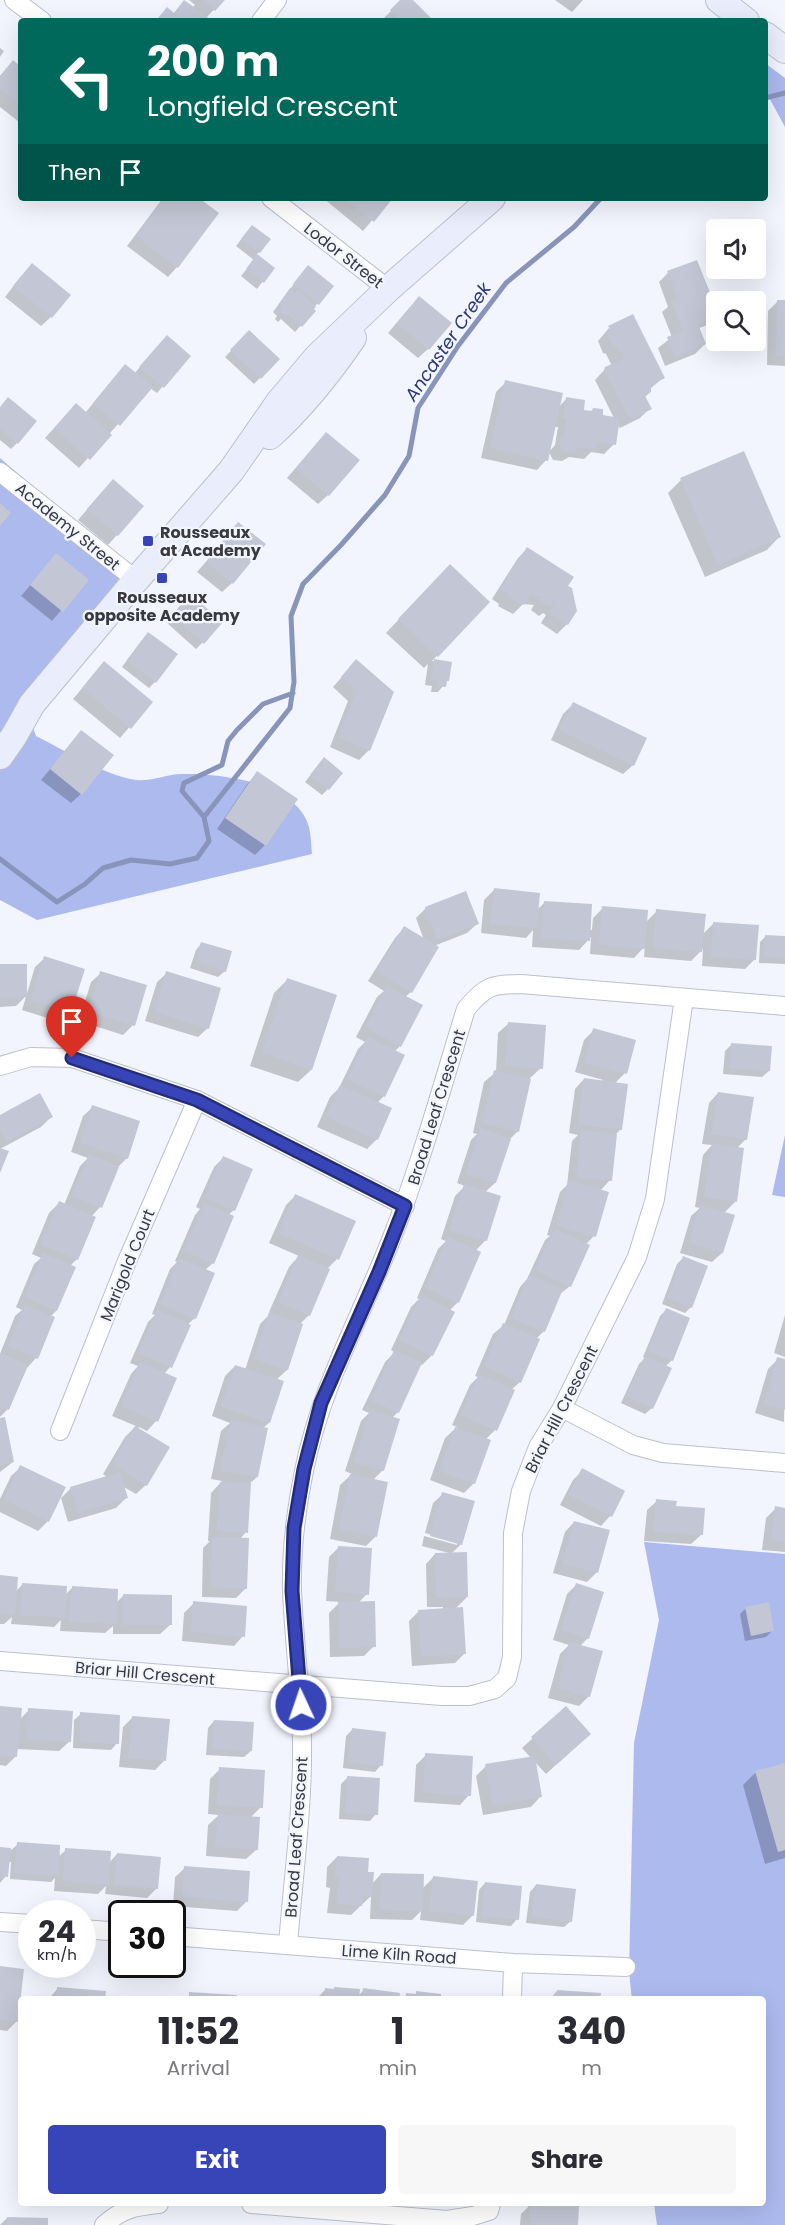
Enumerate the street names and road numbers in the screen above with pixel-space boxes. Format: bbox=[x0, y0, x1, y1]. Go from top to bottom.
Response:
street label: Lodor Street bbox=[299, 217, 388, 294]
street label: Academy Street bbox=[10, 477, 125, 576]
street label: Broad Leaf Crescent bbox=[402, 1026, 471, 1188]
street label: Marigold Court bbox=[94, 1205, 161, 1325]
street label: Briar Hill Crescent bbox=[519, 1341, 604, 1477]
street label: Briar Hill Crescent bbox=[74, 1656, 216, 1691]
street label: Broad Leaf Crescent bbox=[279, 1756, 314, 1918]
street label: Lime Kiln Road bbox=[341, 1939, 457, 1970]

